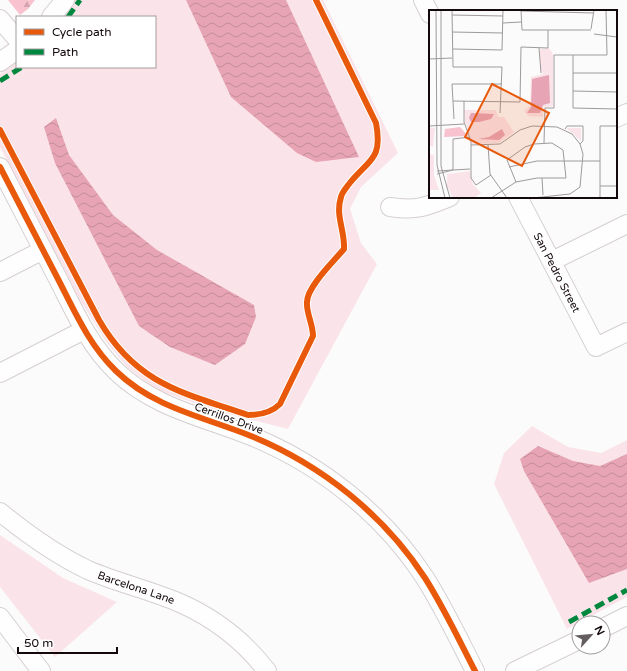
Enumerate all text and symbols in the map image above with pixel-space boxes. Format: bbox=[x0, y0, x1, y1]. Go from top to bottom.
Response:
inset map bbox=[429, 10, 617, 198]
legend bbox=[16, 16, 156, 68]
text: Cycle path bbox=[52, 25, 111, 39]
text: Path bbox=[52, 45, 78, 59]
street label: San Pedro Street bbox=[531, 231, 583, 315]
street label: Cerrillos Drive bbox=[193, 400, 265, 437]
street label: Barcelona Lane bbox=[96, 569, 177, 607]
north arrow bbox=[571, 615, 611, 655]
text: N bbox=[592, 624, 607, 638]
scale bar bbox=[18, 629, 117, 655]
text: 50 m bbox=[24, 636, 53, 650]

